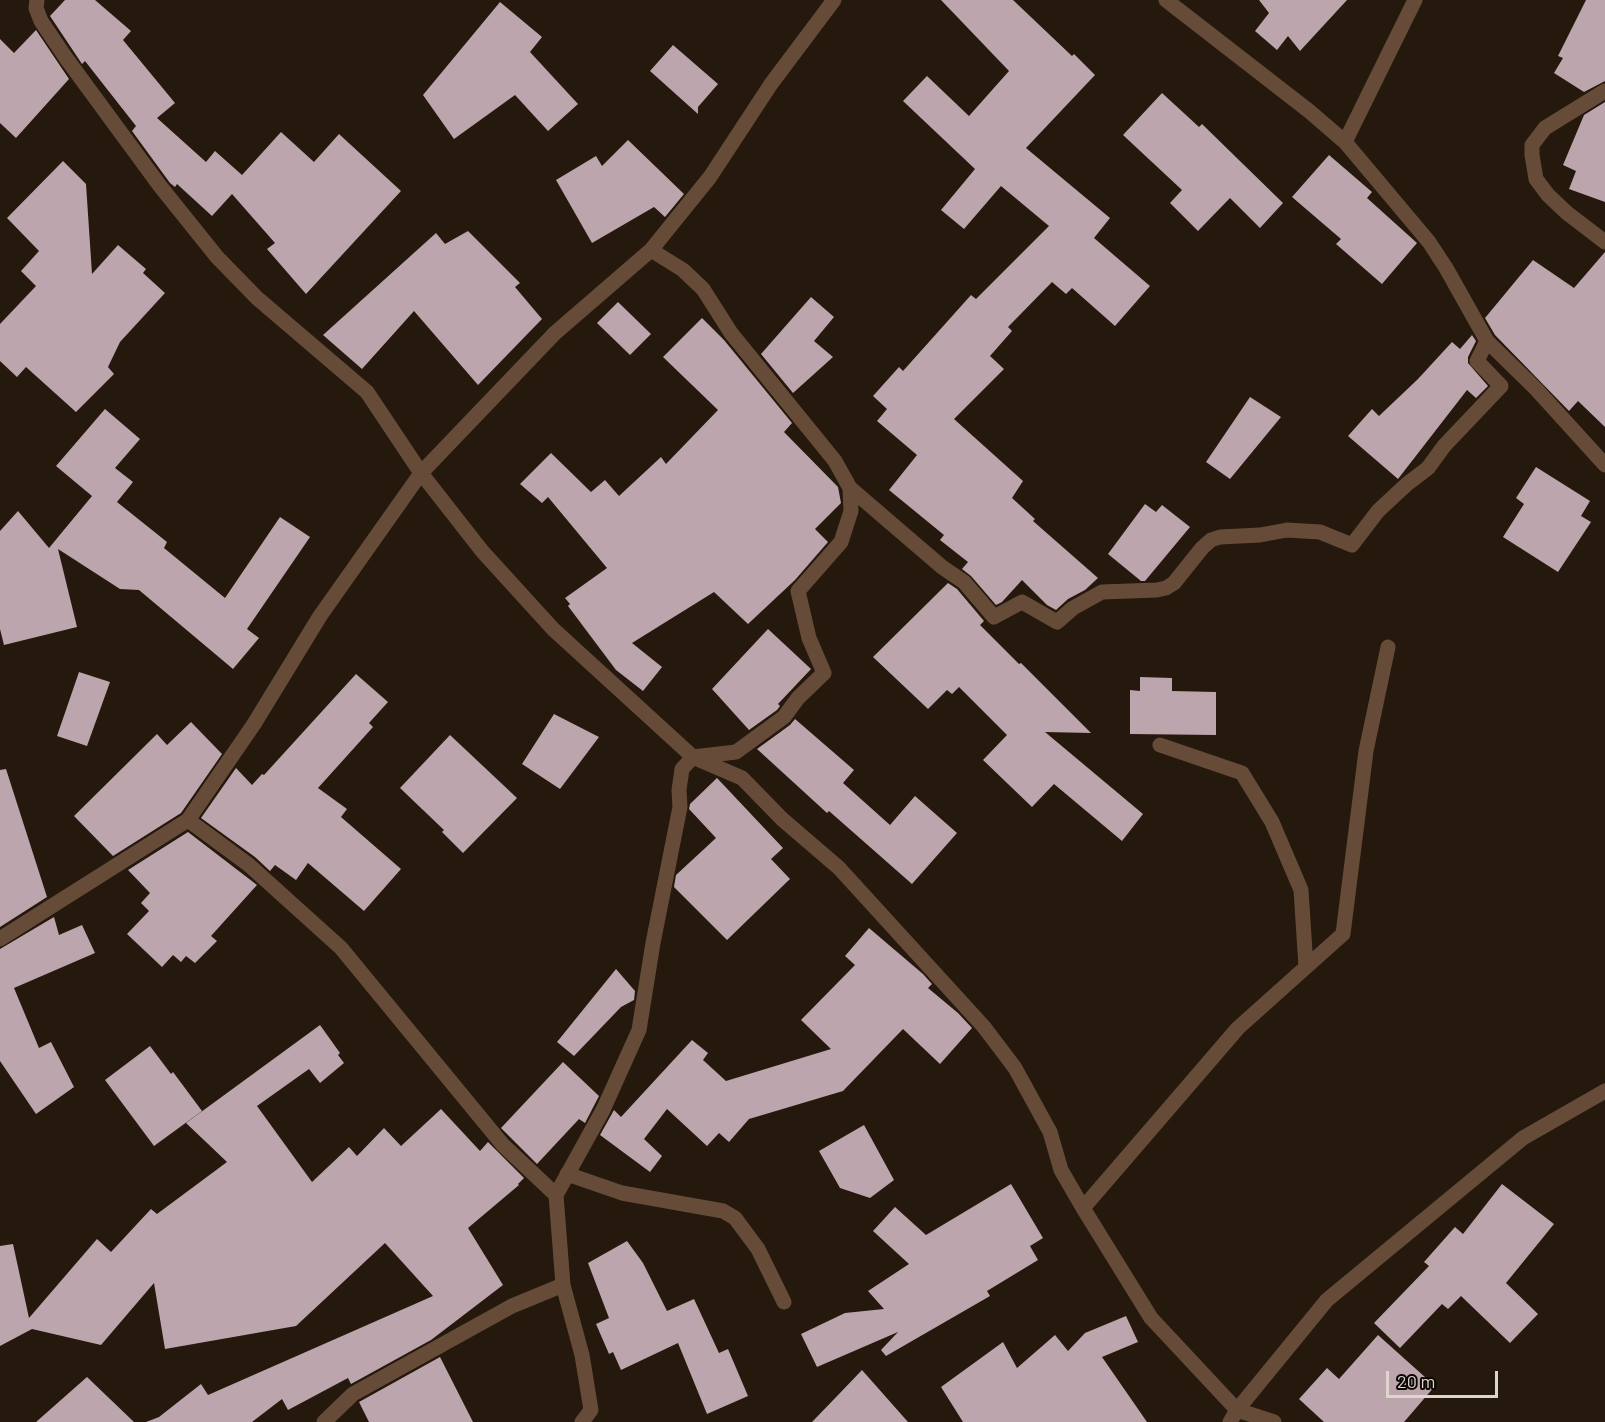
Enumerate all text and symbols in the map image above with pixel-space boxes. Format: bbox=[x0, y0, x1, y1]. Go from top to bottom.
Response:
scale bar bbox=[1389, 1359, 1502, 1397]
text: 20 m bbox=[1397, 1370, 1435, 1392]

